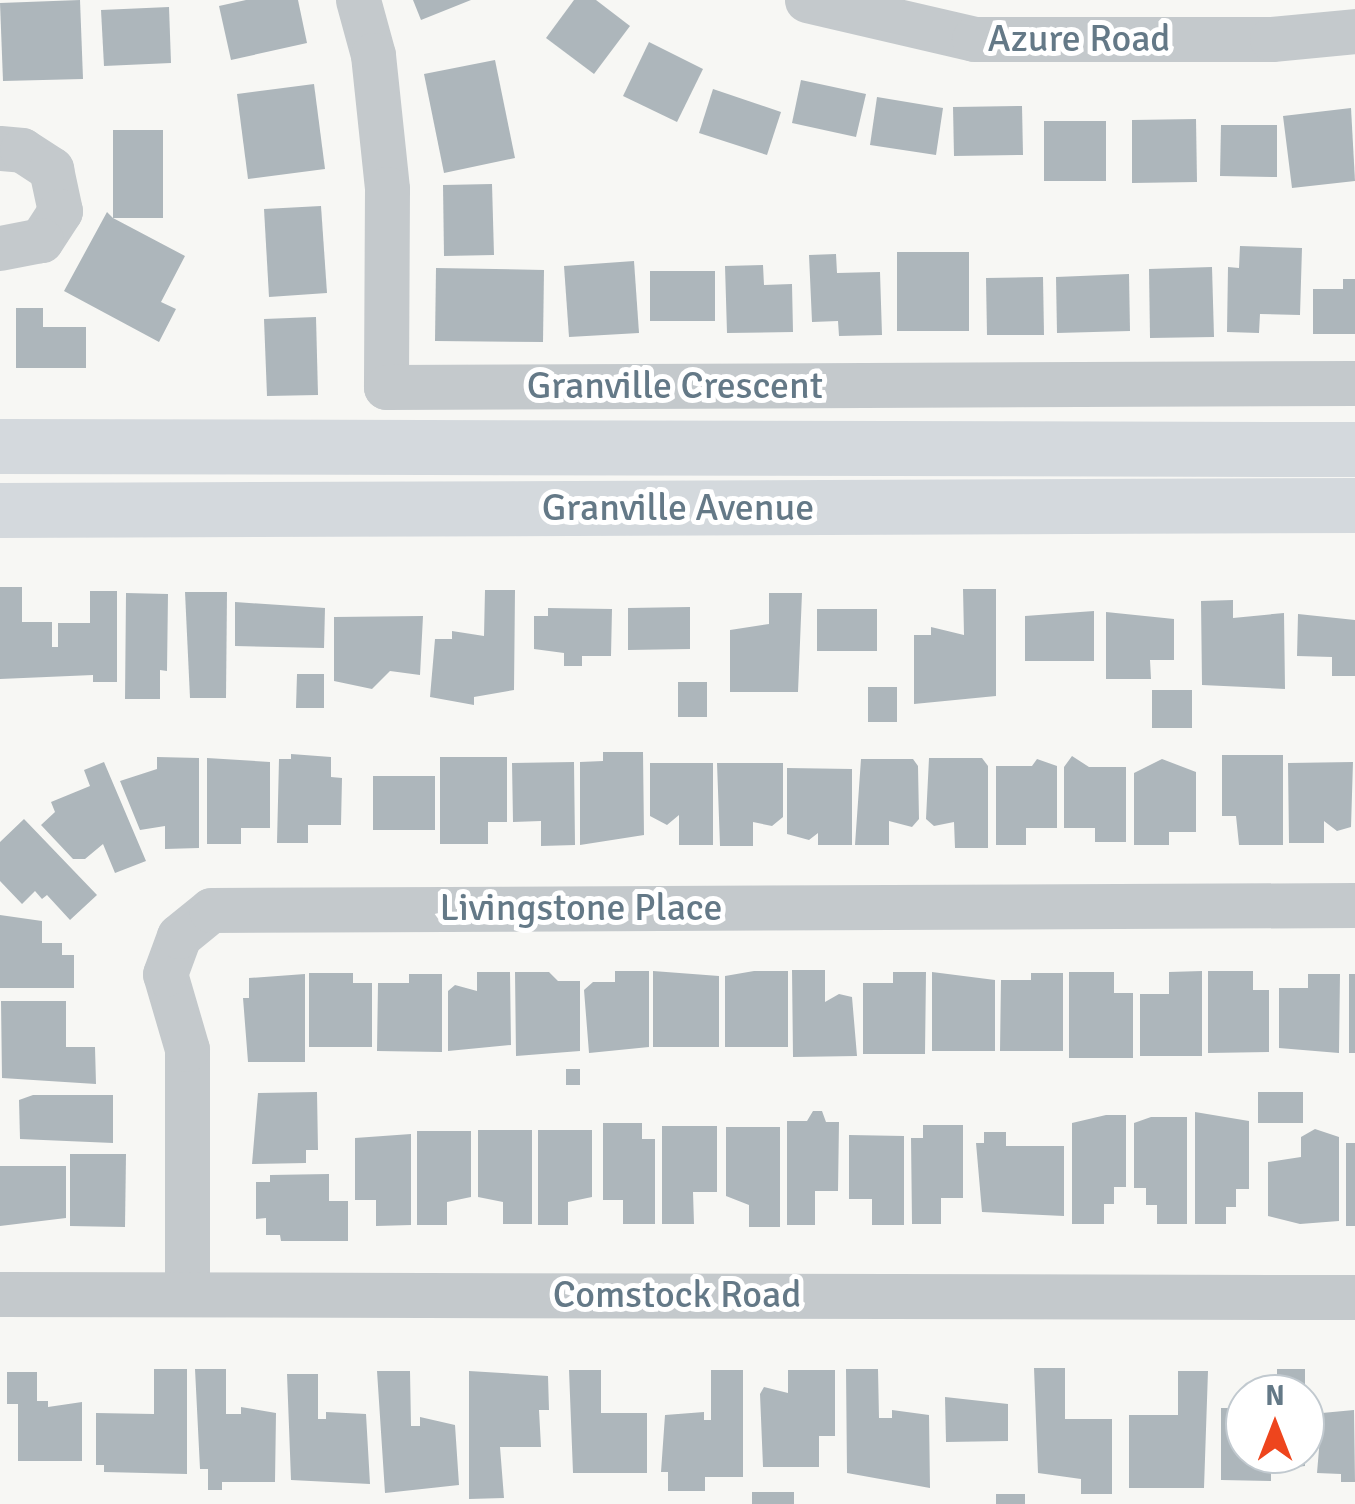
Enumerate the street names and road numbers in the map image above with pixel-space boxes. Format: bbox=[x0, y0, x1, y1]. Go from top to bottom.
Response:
street label: Azure Road bbox=[988, 16, 1170, 62]
street label: Granville Crescent bbox=[527, 363, 823, 409]
street label: Granville Avenue bbox=[542, 485, 814, 531]
street label: Livingstone Place bbox=[439, 885, 723, 931]
street label: Comstock Road bbox=[553, 1272, 801, 1318]

